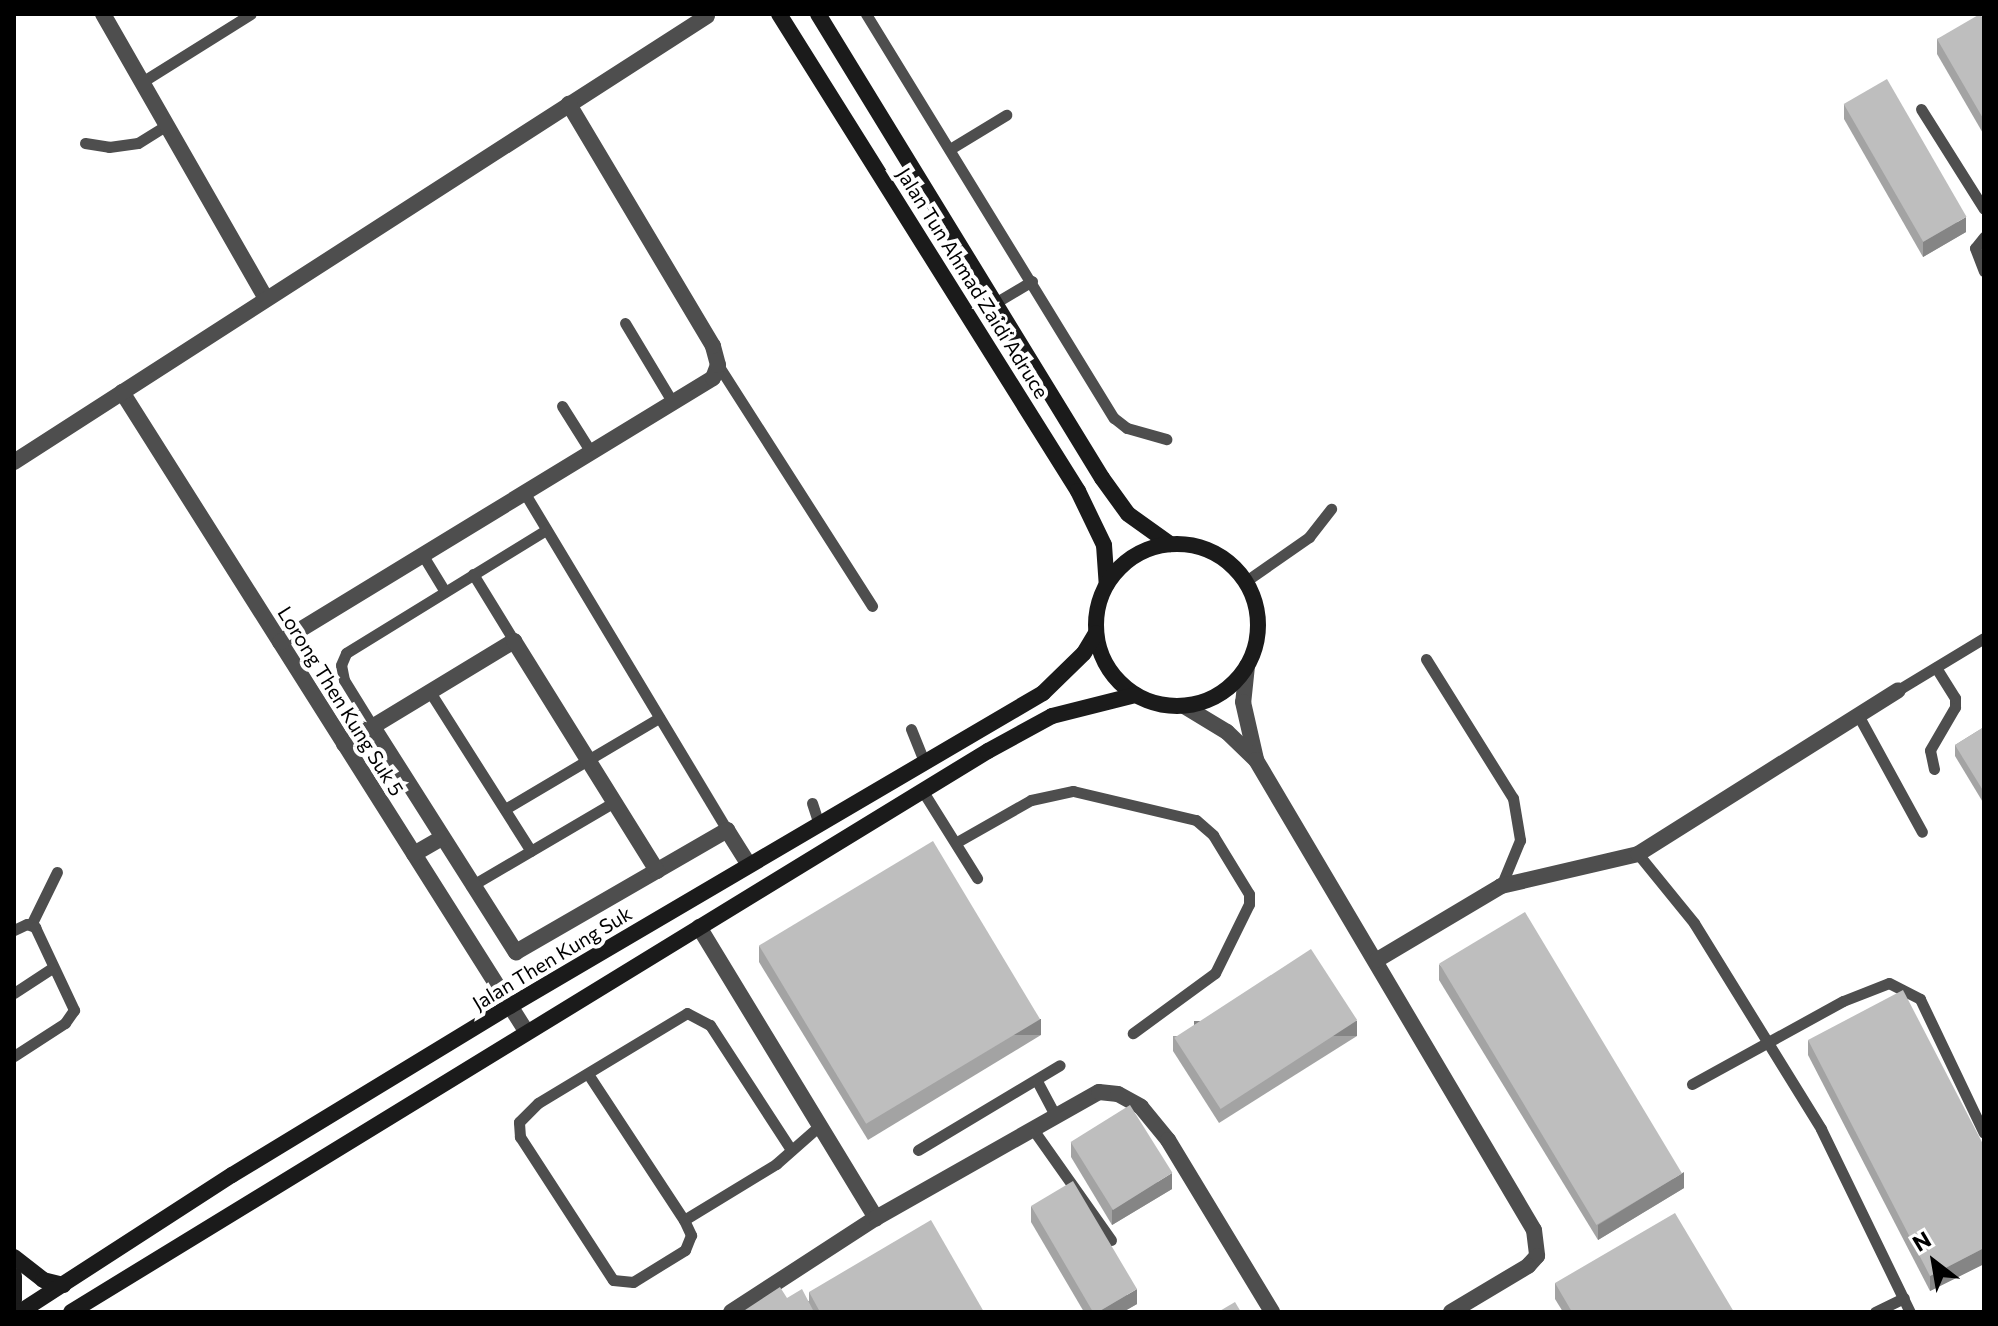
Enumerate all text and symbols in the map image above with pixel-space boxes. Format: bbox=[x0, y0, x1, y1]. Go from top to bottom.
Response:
street label: Jalan Tun Ahmad Zaidi Adruce bbox=[892, 163, 1054, 403]
street label: Lorong Then Kung Suk 5 bbox=[273, 602, 409, 800]
street label: Jalan Then Kung Suk bbox=[468, 901, 636, 1015]
north arrow bbox=[1894, 1222, 1974, 1302]
text: N bbox=[1907, 1225, 1935, 1257]

